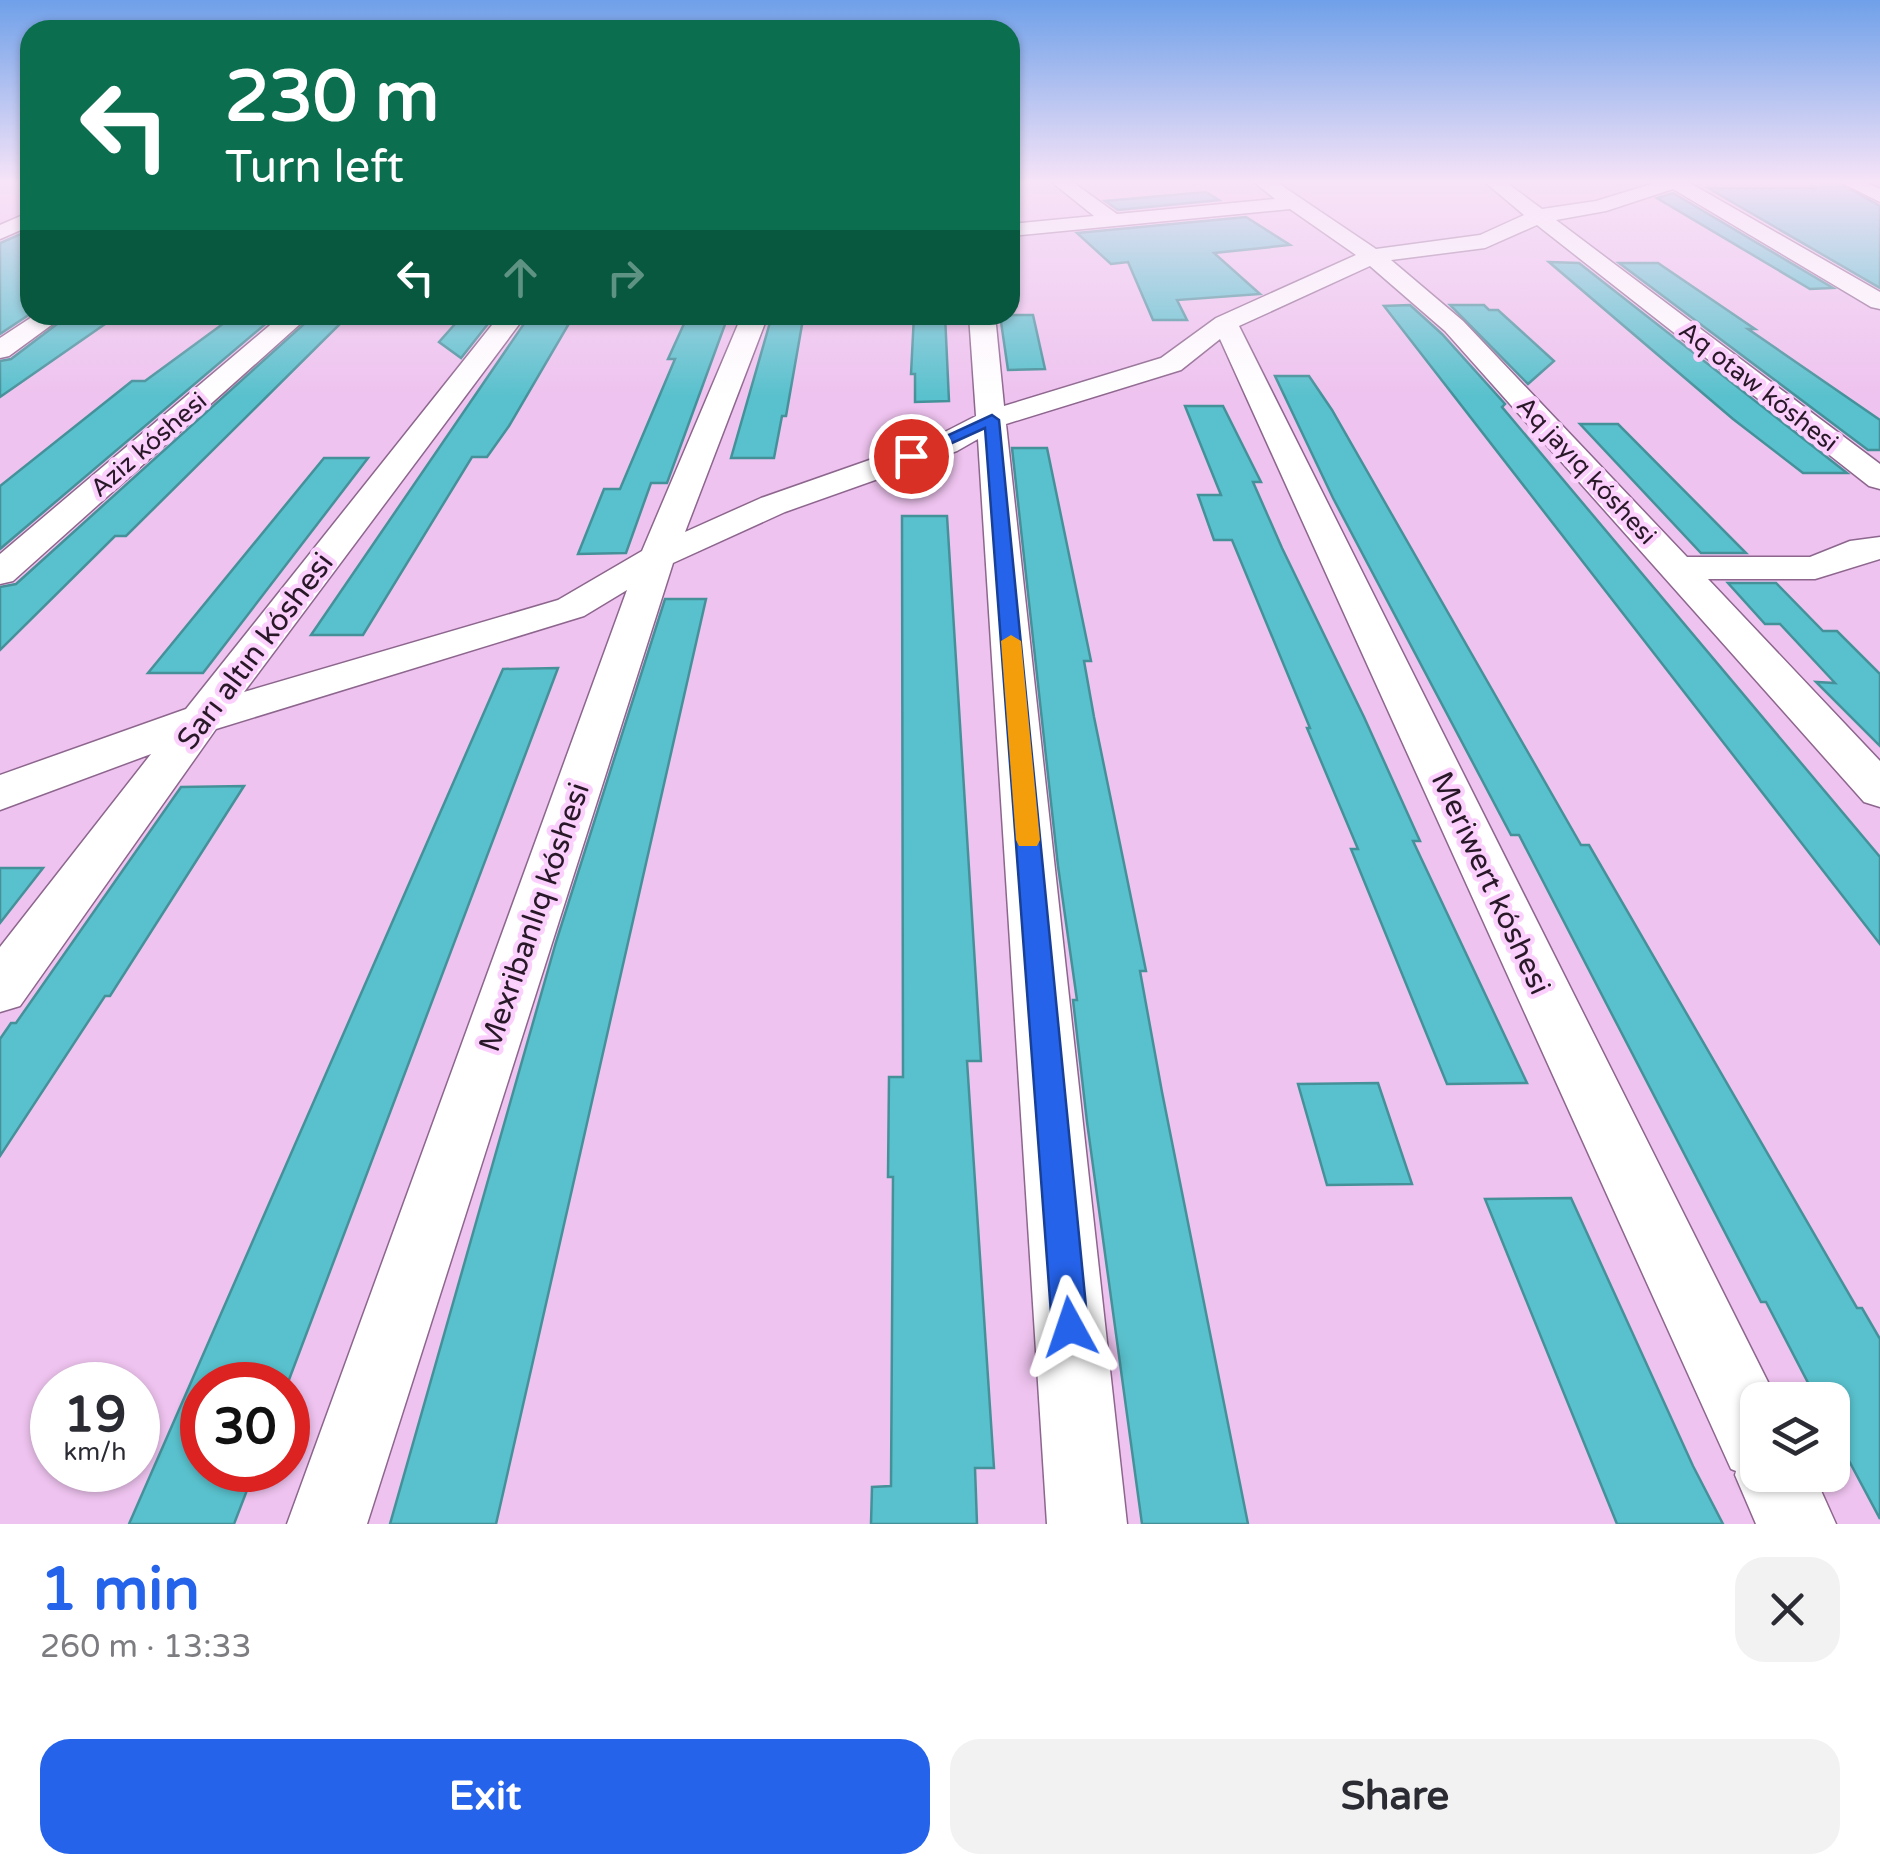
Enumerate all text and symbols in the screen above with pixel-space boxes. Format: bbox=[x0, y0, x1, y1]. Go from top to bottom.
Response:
text: 230 m bbox=[225, 56, 439, 140]
icon: left bbox=[60, 60, 190, 190]
text: Turn left bbox=[225, 141, 404, 195]
icon: left bbox=[388, 250, 443, 305]
icon: ahead bbox=[493, 250, 548, 305]
icon: right bbox=[598, 250, 653, 305]
street label: Aq otaw kóshesi bbox=[1673, 315, 1844, 458]
street label: Aziz kóshesi bbox=[84, 386, 213, 503]
street label: Aq jayıq kóshesi bbox=[1510, 391, 1662, 551]
pin bbox=[869, 414, 954, 499]
icon: arrive bbox=[884, 429, 939, 484]
street label: Sarı altın kóshesi bbox=[169, 545, 342, 757]
street label: Meriwert kóshesi bbox=[1423, 766, 1558, 1001]
street label: Mexribanlıq kóshesi bbox=[471, 778, 598, 1057]
position arrow bbox=[1018, 1275, 1122, 1379]
speed limit sign: 30 bbox=[180, 1362, 310, 1492]
map controls bbox=[1740, 1382, 1850, 1492]
button: layers bbox=[1740, 1382, 1850, 1492]
text: 19 bbox=[64, 1385, 126, 1445]
text: km/h bbox=[64, 1437, 126, 1467]
text: 1 min bbox=[40, 1554, 200, 1626]
button: close bbox=[1735, 1557, 1840, 1662]
text: 260 m · 13:33 bbox=[40, 1628, 252, 1666]
button: Exit bbox=[40, 1739, 930, 1854]
button: Share bbox=[950, 1739, 1840, 1854]

